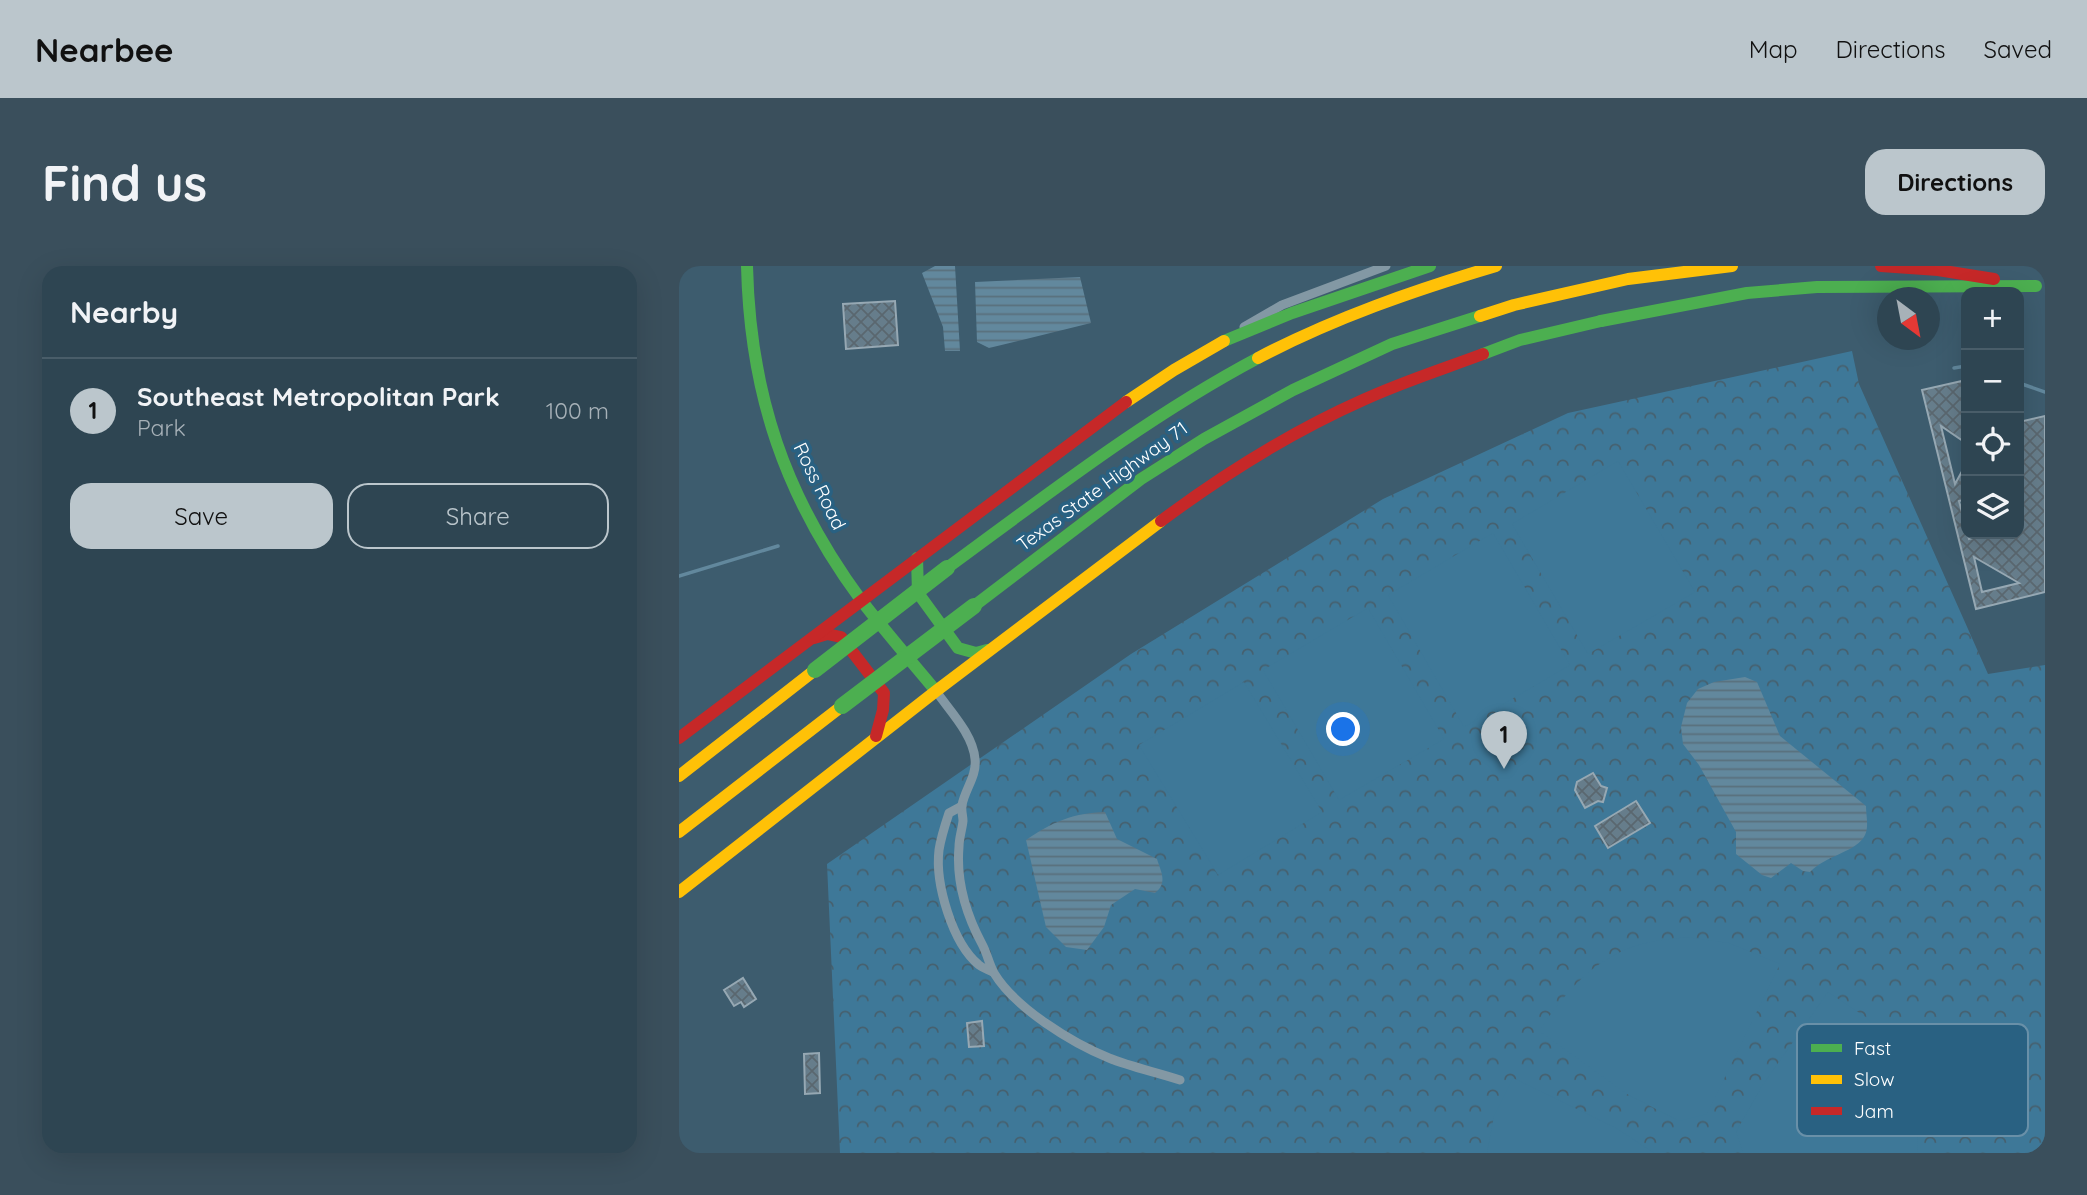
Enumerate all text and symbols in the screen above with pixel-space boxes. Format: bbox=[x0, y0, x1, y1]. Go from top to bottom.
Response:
text: Nearbee bbox=[35, 29, 174, 70]
text: Map bbox=[1749, 34, 1798, 64]
text: Directions bbox=[1836, 34, 1946, 64]
text: Saved bbox=[1984, 34, 2052, 64]
button: Directions bbox=[1865, 149, 2045, 215]
text: Find us bbox=[42, 152, 207, 213]
north arrow bbox=[1877, 287, 1940, 350]
map controls bbox=[1961, 287, 2024, 539]
button: + bbox=[1961, 287, 2024, 350]
text: Nearby bbox=[70, 293, 178, 331]
button: − bbox=[1961, 350, 2024, 413]
text: Southeast Metropolitan Park bbox=[137, 380, 500, 413]
text: 1 bbox=[89, 396, 97, 425]
text: 100 m bbox=[546, 396, 609, 425]
text: Park bbox=[137, 413, 186, 442]
button: locate bbox=[1961, 413, 2024, 476]
street label: Texas State Highway 71 bbox=[1012, 416, 1192, 556]
street label: Ross Road bbox=[789, 438, 851, 534]
button: layers bbox=[1961, 476, 2024, 539]
button: Save bbox=[70, 483, 333, 549]
button: Share bbox=[347, 483, 609, 549]
pin: 1 bbox=[1481, 711, 1527, 769]
your location bbox=[1326, 712, 1360, 746]
legend bbox=[1797, 1024, 2028, 1136]
text: Fast bbox=[1854, 1036, 1891, 1060]
text: Slow bbox=[1854, 1067, 1895, 1091]
text: Jam bbox=[1854, 1099, 1894, 1123]

